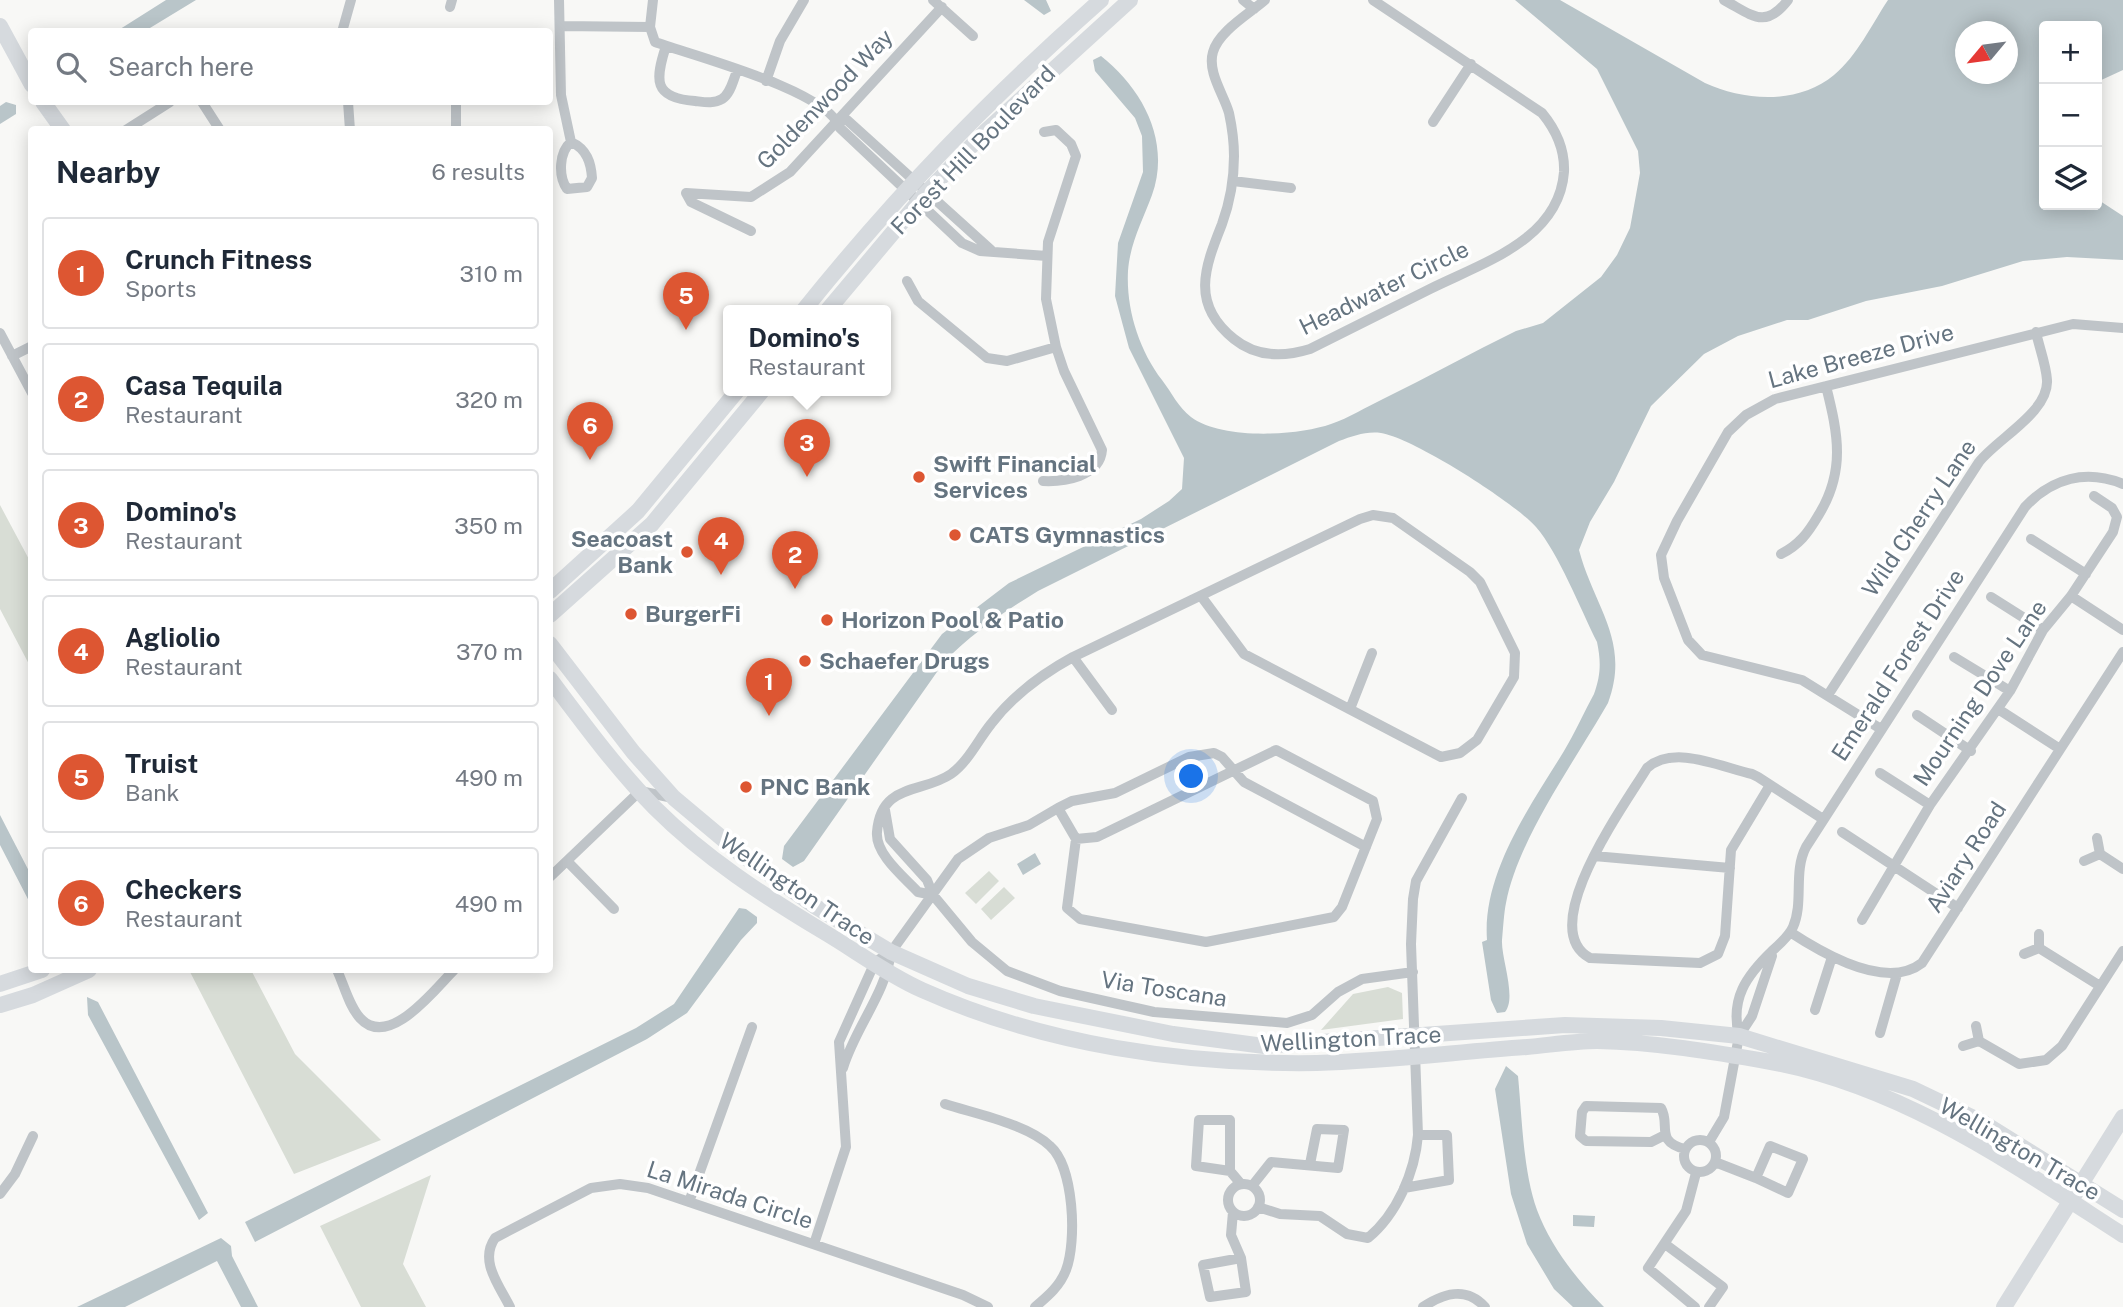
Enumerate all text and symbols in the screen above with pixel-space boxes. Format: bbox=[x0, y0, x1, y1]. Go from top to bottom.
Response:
north arrow bbox=[1955, 21, 2018, 84]
map controls bbox=[2039, 21, 2102, 210]
button: + bbox=[2039, 21, 2102, 84]
street label: Goldenwood Way bbox=[751, 23, 898, 174]
search box bbox=[28, 28, 553, 105]
icon: search bbox=[52, 48, 90, 86]
text: Search here bbox=[108, 51, 254, 82]
street label: Forest Hill Boulevard bbox=[885, 60, 1060, 240]
button: − bbox=[2039, 84, 2102, 147]
button: layers bbox=[2039, 147, 2102, 210]
text: Nearby bbox=[56, 154, 160, 190]
text: 6 results bbox=[432, 158, 525, 185]
street label: Headwater Circle bbox=[1295, 235, 1473, 340]
text: Crunch Fitness bbox=[125, 244, 312, 275]
text: 1 bbox=[76, 260, 86, 287]
text: 310 m bbox=[460, 260, 523, 287]
pin: 5 bbox=[663, 272, 709, 330]
text: Sports bbox=[125, 275, 196, 302]
popup bbox=[723, 305, 891, 396]
street label: Lake Breeze Drive bbox=[1765, 318, 1957, 393]
text: Domino's bbox=[748, 322, 860, 353]
text: Restaurant bbox=[748, 353, 866, 380]
text: Casa Tequila bbox=[125, 370, 283, 401]
text: 2 bbox=[74, 386, 88, 413]
text: 320 m bbox=[455, 386, 523, 413]
text: Restaurant bbox=[125, 401, 243, 428]
pin: 6 bbox=[567, 402, 613, 460]
pin: 3 bbox=[784, 419, 830, 477]
street label: Wild Cherry Lane bbox=[1856, 434, 1981, 601]
place label: Swift Financial Services bbox=[933, 450, 1097, 503]
marker: Swift Financial Services bbox=[911, 469, 927, 485]
text: Domino's bbox=[125, 496, 237, 527]
text: 3 bbox=[73, 512, 89, 539]
text: 350 m bbox=[454, 512, 523, 539]
pin: 4 bbox=[698, 517, 744, 575]
place label: CATS Gymnastics bbox=[969, 521, 1165, 548]
place label: Seacoast Bank bbox=[571, 525, 673, 578]
text: Restaurant bbox=[125, 527, 243, 554]
marker: CATS Gymnastics bbox=[947, 527, 963, 543]
pin: 2 bbox=[772, 531, 818, 589]
marker: Seacoast Bank bbox=[679, 544, 695, 560]
street label: Emerald Forest Drive bbox=[1826, 564, 1970, 766]
street label: Mourning Dove Lane bbox=[1907, 595, 2052, 791]
place label: BurgerFi bbox=[645, 600, 741, 627]
marker: BurgerFi bbox=[623, 606, 639, 622]
place label: Horizon Pool & Patio bbox=[841, 606, 1064, 633]
marker: Horizon Pool & Patio bbox=[819, 612, 835, 628]
text: Agliolio bbox=[125, 622, 221, 653]
text: 4 bbox=[73, 638, 89, 665]
text: 370 m bbox=[456, 638, 523, 665]
place label: Schaefer Drugs bbox=[819, 647, 990, 674]
text: Restaurant bbox=[125, 653, 243, 680]
marker: Schaefer Drugs bbox=[797, 653, 813, 669]
pin: 1 bbox=[746, 658, 792, 716]
text: Truist bbox=[125, 748, 198, 779]
your location bbox=[1174, 759, 1208, 793]
text: 5 bbox=[73, 764, 89, 791]
text: 490 m bbox=[455, 764, 523, 791]
place label: PNC Bank bbox=[760, 773, 870, 800]
text: Bank bbox=[125, 779, 179, 806]
marker: PNC Bank bbox=[738, 779, 754, 795]
street label: Aviary Road bbox=[1920, 796, 2011, 917]
street label: Wellington Trace bbox=[715, 827, 880, 950]
text: Checkers bbox=[125, 874, 242, 905]
text: 6 bbox=[73, 890, 89, 917]
text: 490 m bbox=[455, 890, 523, 917]
text: Restaurant bbox=[125, 905, 243, 932]
street label: Via Toscana bbox=[1099, 965, 1229, 1012]
street label: Wellington Trace bbox=[1260, 1020, 1442, 1057]
street label: Wellington Trace bbox=[1935, 1092, 2105, 1206]
street label: La Mirada Circle bbox=[644, 1155, 817, 1234]

